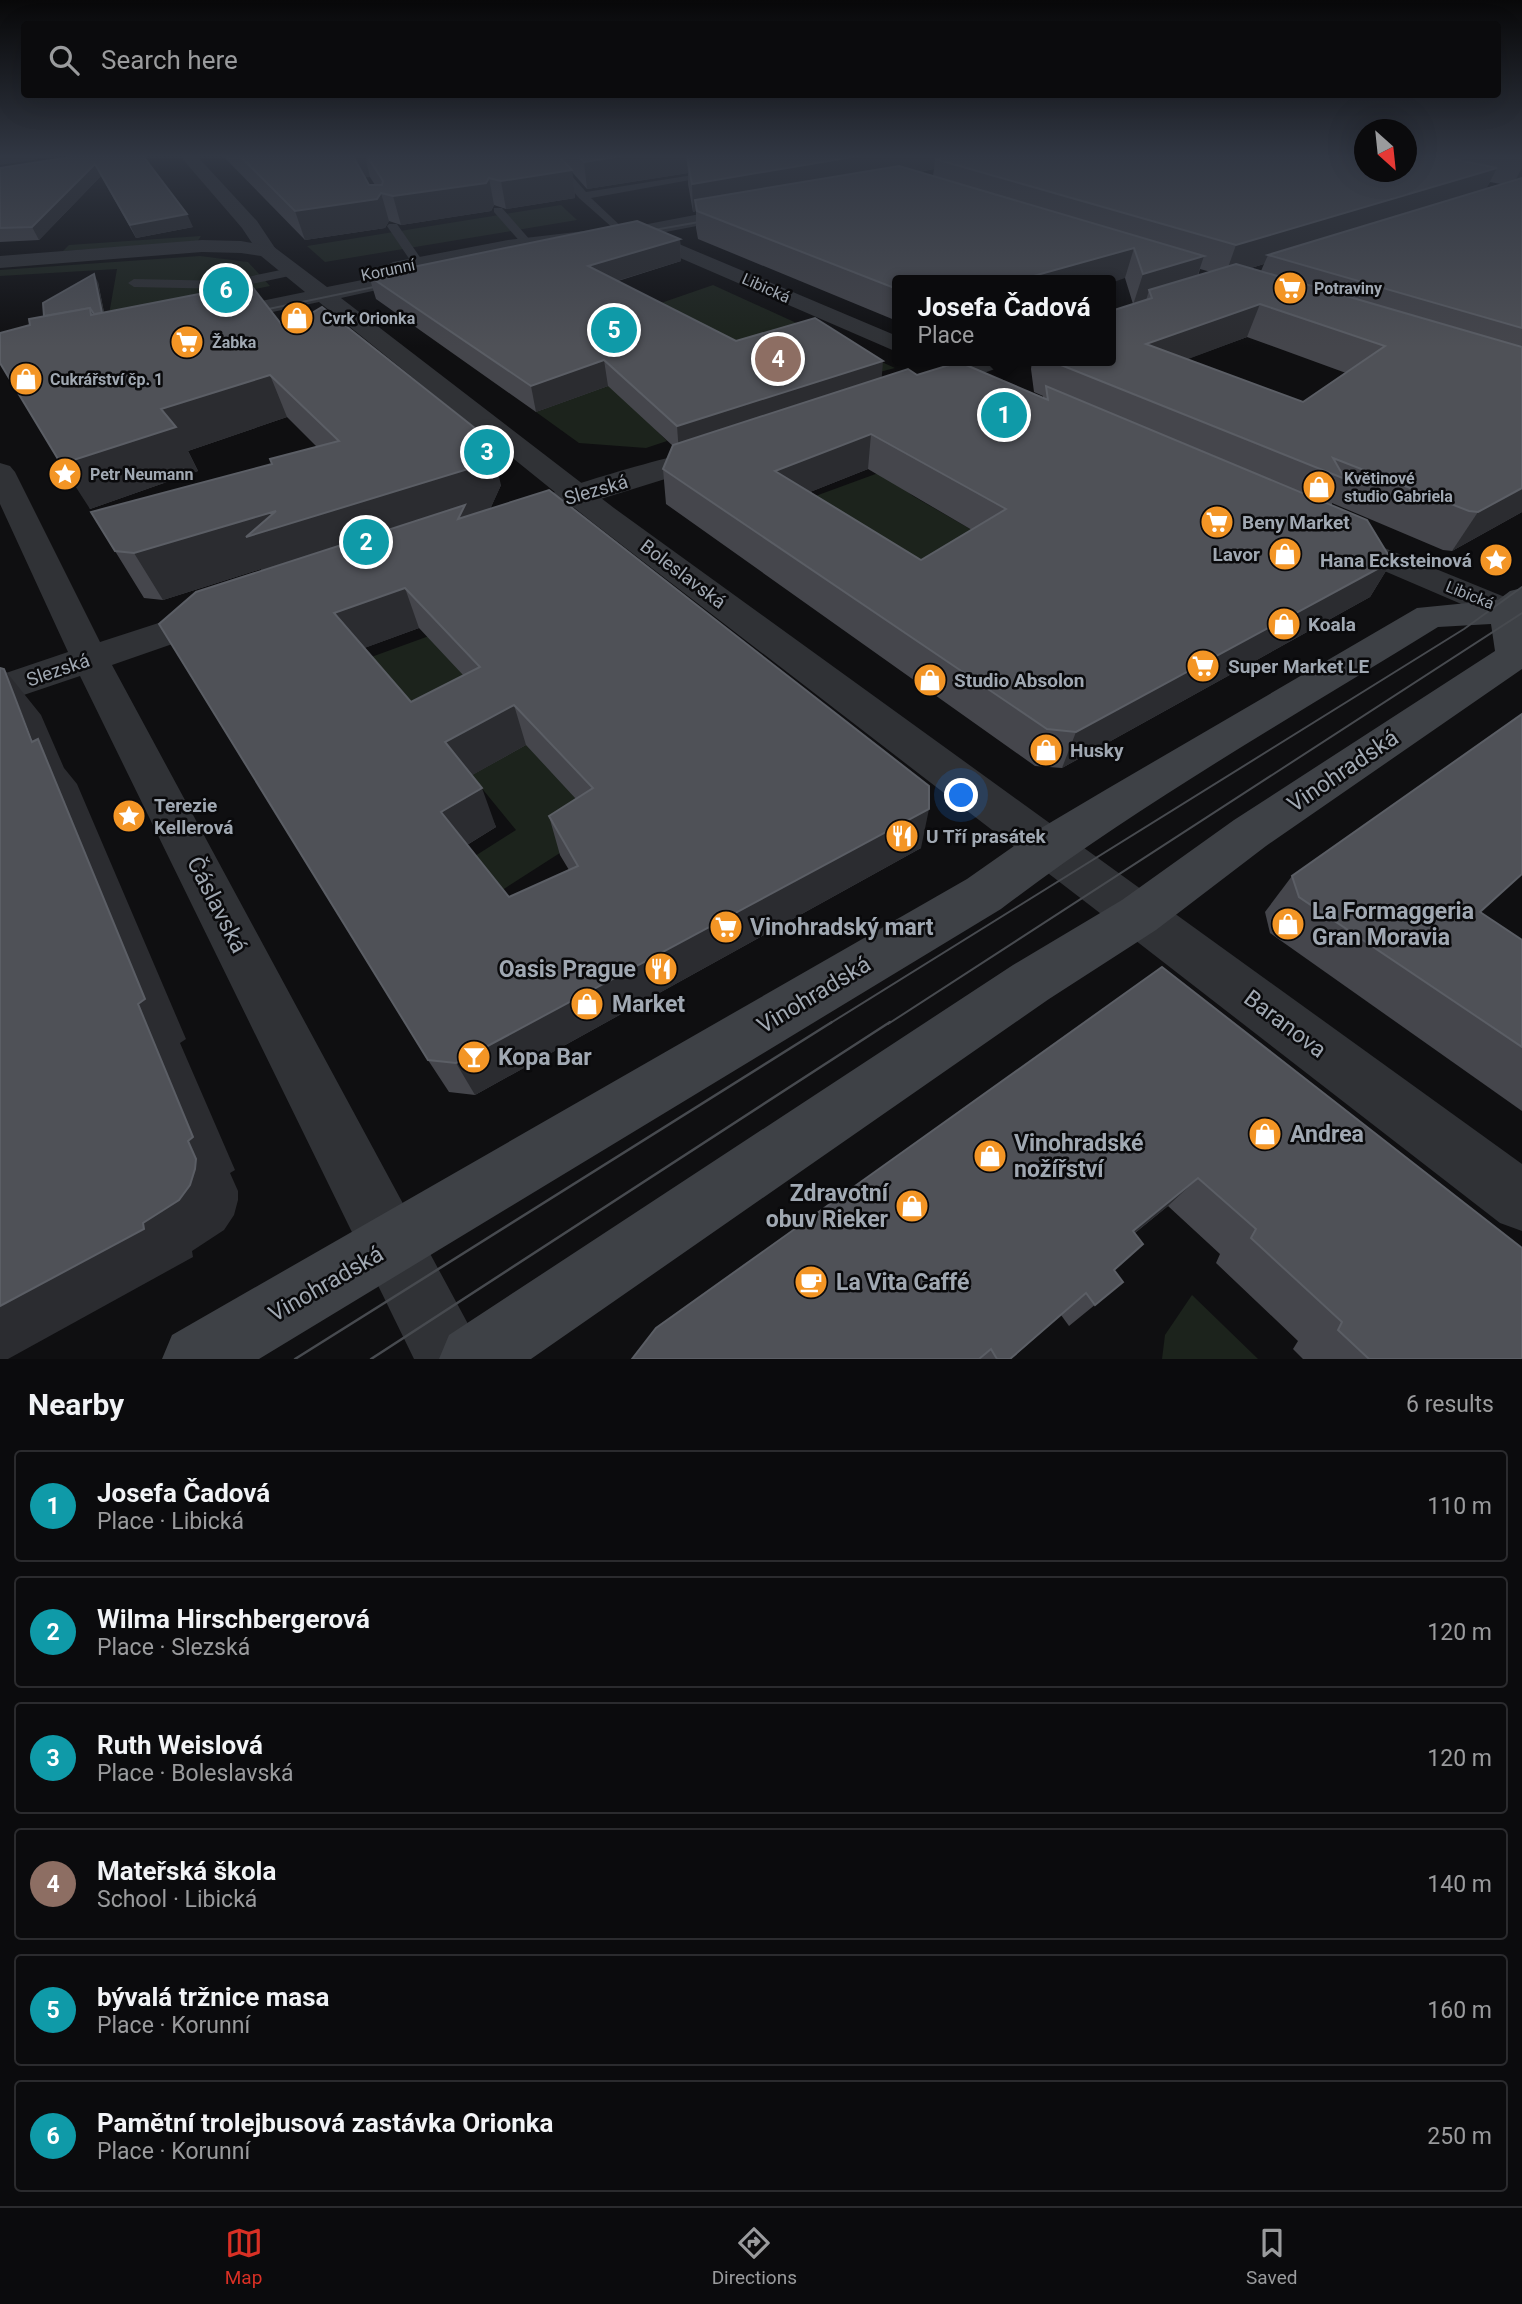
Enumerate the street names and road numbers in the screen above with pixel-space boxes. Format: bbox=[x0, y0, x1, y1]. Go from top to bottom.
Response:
street label: Korunní bbox=[359, 255, 418, 285]
street label: Libická bbox=[739, 269, 793, 307]
street label: Slezská bbox=[561, 470, 631, 510]
street label: Boleslavská bbox=[636, 534, 730, 614]
street label: Libická bbox=[1443, 577, 1497, 613]
street label: Slezská bbox=[23, 649, 93, 691]
street label: Vinohradská bbox=[1283, 724, 1403, 818]
street label: Čáslavská bbox=[181, 851, 255, 958]
street label: Vinohradská bbox=[752, 951, 876, 1039]
street label: Baranova bbox=[1239, 984, 1331, 1064]
street label: Vinohradská bbox=[264, 1240, 388, 1328]

